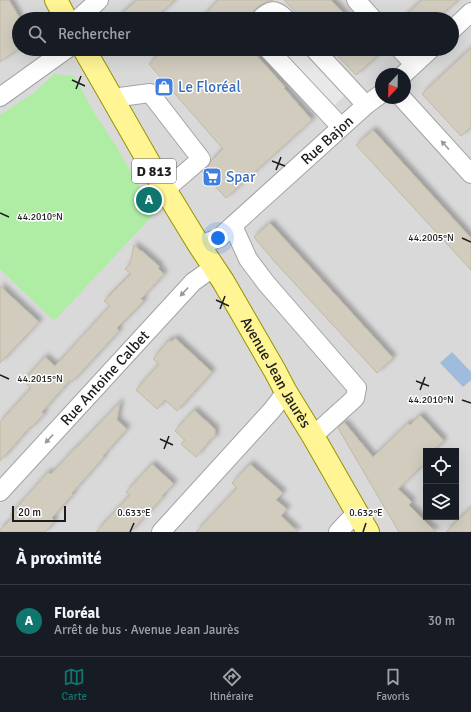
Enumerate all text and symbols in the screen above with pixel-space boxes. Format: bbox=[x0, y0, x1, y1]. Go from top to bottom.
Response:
search box bbox=[12, 12, 459, 56]
icon: search bbox=[26, 23, 48, 45]
text: Rechercher bbox=[58, 25, 131, 43]
north arrow bbox=[375, 68, 411, 104]
shop icon: Le Floréal bbox=[153, 76, 175, 98]
place label: Le Floréal bbox=[178, 78, 241, 96]
street label: Rue Bajon bbox=[297, 112, 357, 169]
one-way arrow bbox=[440, 140, 449, 150]
road number: D 813 bbox=[132, 159, 176, 183]
supermarket icon: Spar bbox=[201, 166, 223, 188]
place label: Spar bbox=[226, 168, 256, 186]
pin: A bbox=[136, 185, 162, 215]
text: 44.2010°N bbox=[17, 211, 63, 223]
your location bbox=[208, 228, 228, 248]
text: 44.2005°N bbox=[408, 232, 454, 244]
one-way arrow bbox=[180, 287, 189, 296]
street label: Avenue Jean Jaurès bbox=[237, 314, 315, 431]
street label: Rue Antoine Calbet bbox=[57, 327, 153, 429]
text: 44.2015°N bbox=[17, 373, 63, 385]
text: 44.2010°N bbox=[408, 394, 454, 406]
one-way arrow bbox=[44, 434, 53, 444]
map controls bbox=[423, 448, 459, 520]
button: locate bbox=[423, 448, 459, 484]
button: layers bbox=[423, 484, 459, 520]
scale bar bbox=[12, 504, 66, 523]
text: 20 m bbox=[18, 506, 41, 519]
text: 0.633°E bbox=[117, 507, 151, 519]
text: 0.632°E bbox=[349, 507, 383, 519]
text: À proximité bbox=[16, 548, 102, 569]
text: Floréal bbox=[54, 604, 100, 622]
text: A bbox=[25, 613, 33, 629]
text: 30 m bbox=[428, 613, 455, 629]
text: Arrêt de bus · Avenue Jean Jaurès bbox=[54, 622, 239, 638]
tab: Carte bbox=[61, 666, 87, 703]
tab: Itinéraire bbox=[210, 666, 253, 703]
tab: Favoris bbox=[376, 666, 410, 703]

